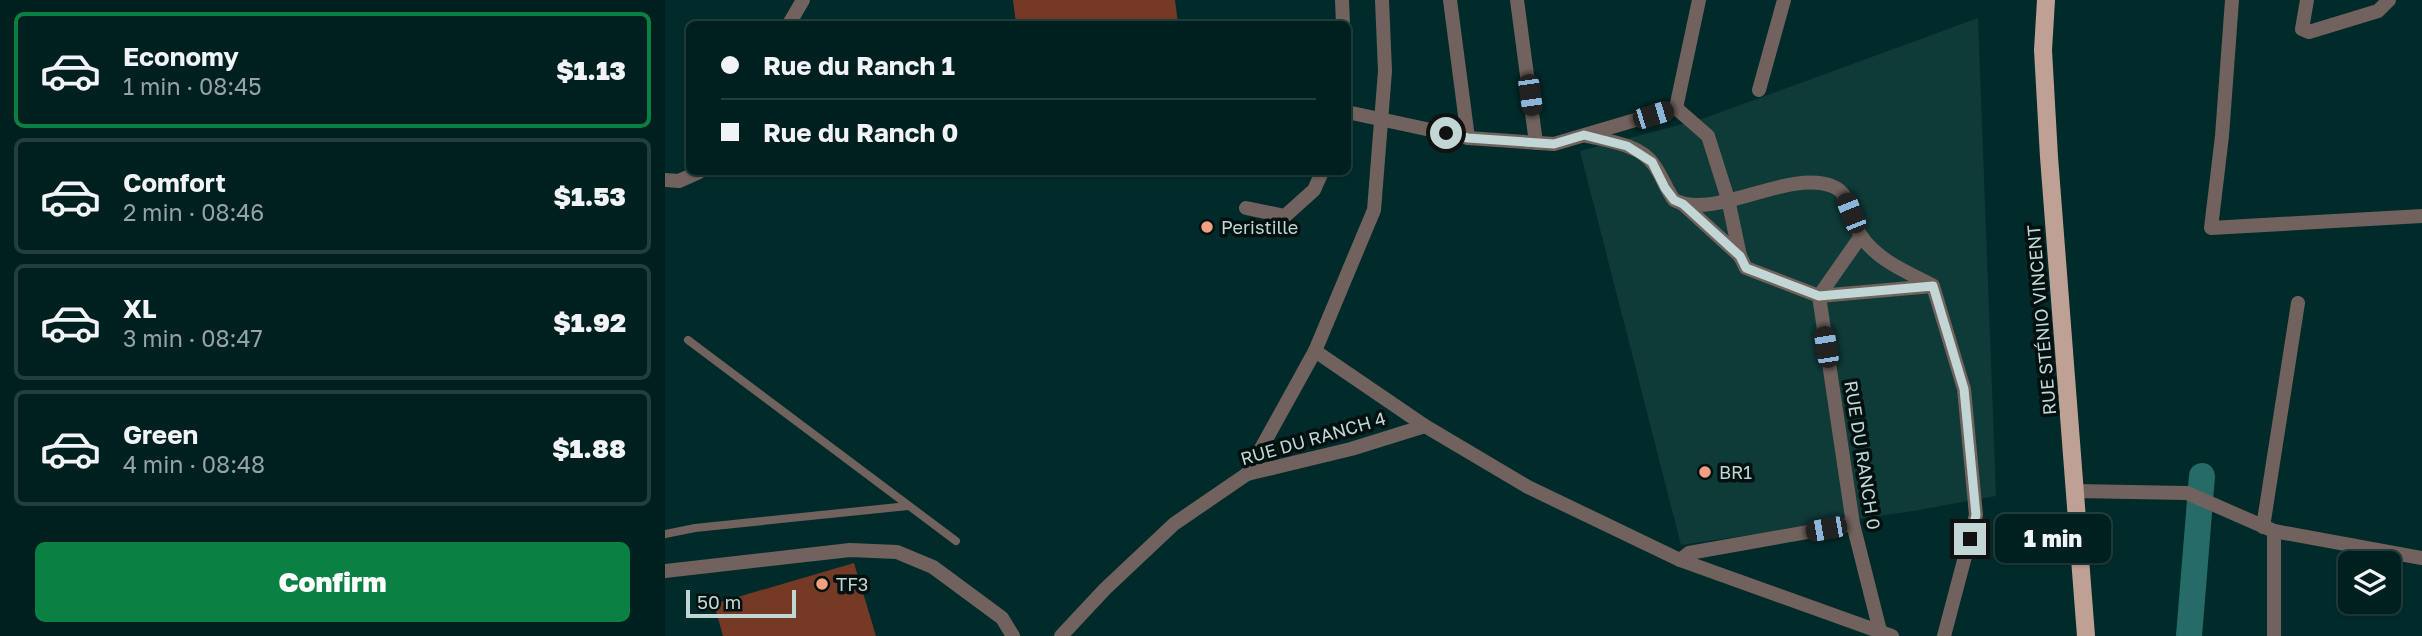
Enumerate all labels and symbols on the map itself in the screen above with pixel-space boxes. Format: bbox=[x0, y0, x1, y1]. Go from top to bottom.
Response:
car bbox=[1517, 73, 1544, 117]
car bbox=[1630, 99, 1677, 131]
route start bbox=[1430, 117, 1462, 149]
car bbox=[1834, 190, 1869, 236]
place label: Peristille bbox=[1221, 216, 1298, 238]
marker: Peristille bbox=[1199, 219, 1215, 235]
street label: RUE STÉNIO VINCENT bbox=[2022, 224, 2060, 416]
car bbox=[1813, 325, 1840, 369]
street label: RUE DU RANCH 0 bbox=[1840, 379, 1886, 531]
street label: RUE DU RANCH 4 bbox=[1238, 407, 1388, 469]
place label: BR1 bbox=[1719, 461, 1752, 483]
marker: BR1 bbox=[1697, 464, 1713, 480]
callout: 1 min bbox=[1995, 514, 2110, 564]
car bbox=[1804, 515, 1849, 543]
route end bbox=[1954, 523, 1986, 555]
place label: TF3 bbox=[836, 573, 868, 595]
marker: TF3 bbox=[814, 576, 830, 592]
scale bar bbox=[686, 587, 796, 619]

